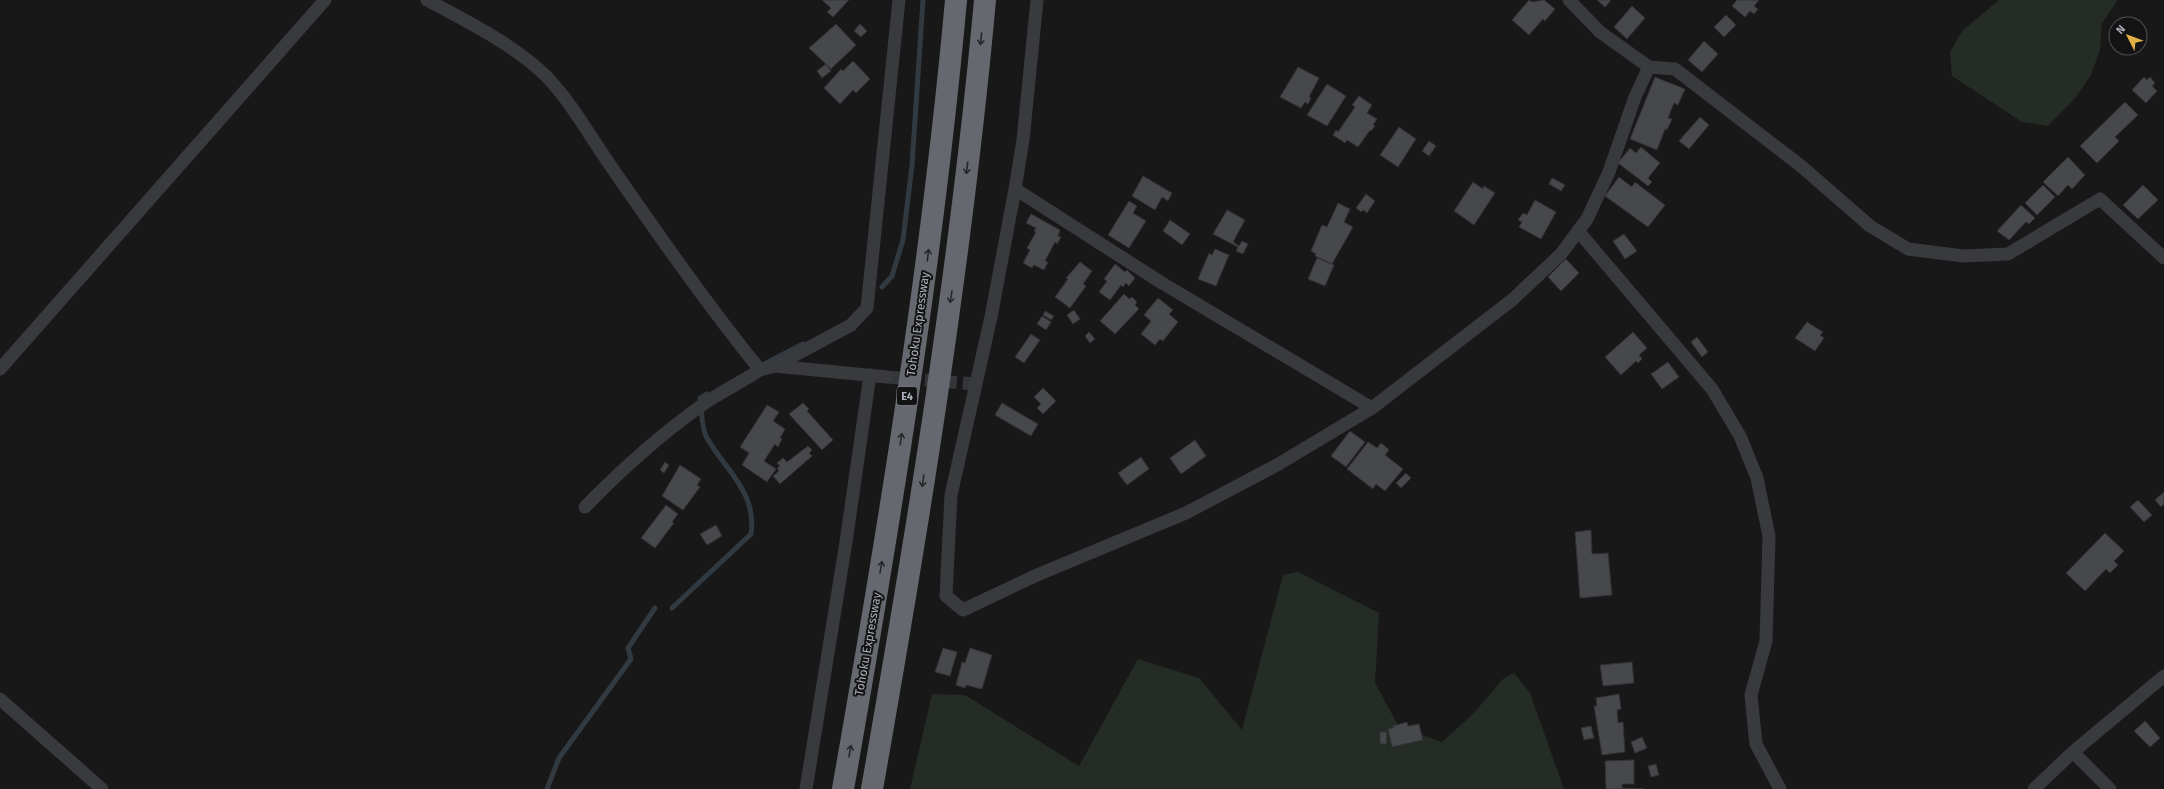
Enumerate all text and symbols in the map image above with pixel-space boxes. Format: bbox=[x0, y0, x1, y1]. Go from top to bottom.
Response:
north arrow bbox=[2108, 16, 2148, 56]
text: N bbox=[2114, 23, 2128, 37]
one-way arrow bbox=[977, 32, 985, 45]
one-way arrow bbox=[963, 161, 971, 174]
one-way arrow bbox=[924, 249, 932, 262]
street label: Tohoku Expressway bbox=[904, 271, 932, 377]
one-way arrow bbox=[947, 290, 955, 303]
road number: E4 bbox=[897, 387, 917, 405]
one-way arrow bbox=[897, 433, 905, 446]
one-way arrow bbox=[919, 474, 927, 487]
one-way arrow bbox=[877, 561, 885, 574]
street label: Tohoku Expressway bbox=[852, 591, 884, 697]
one-way arrow bbox=[846, 744, 854, 757]

